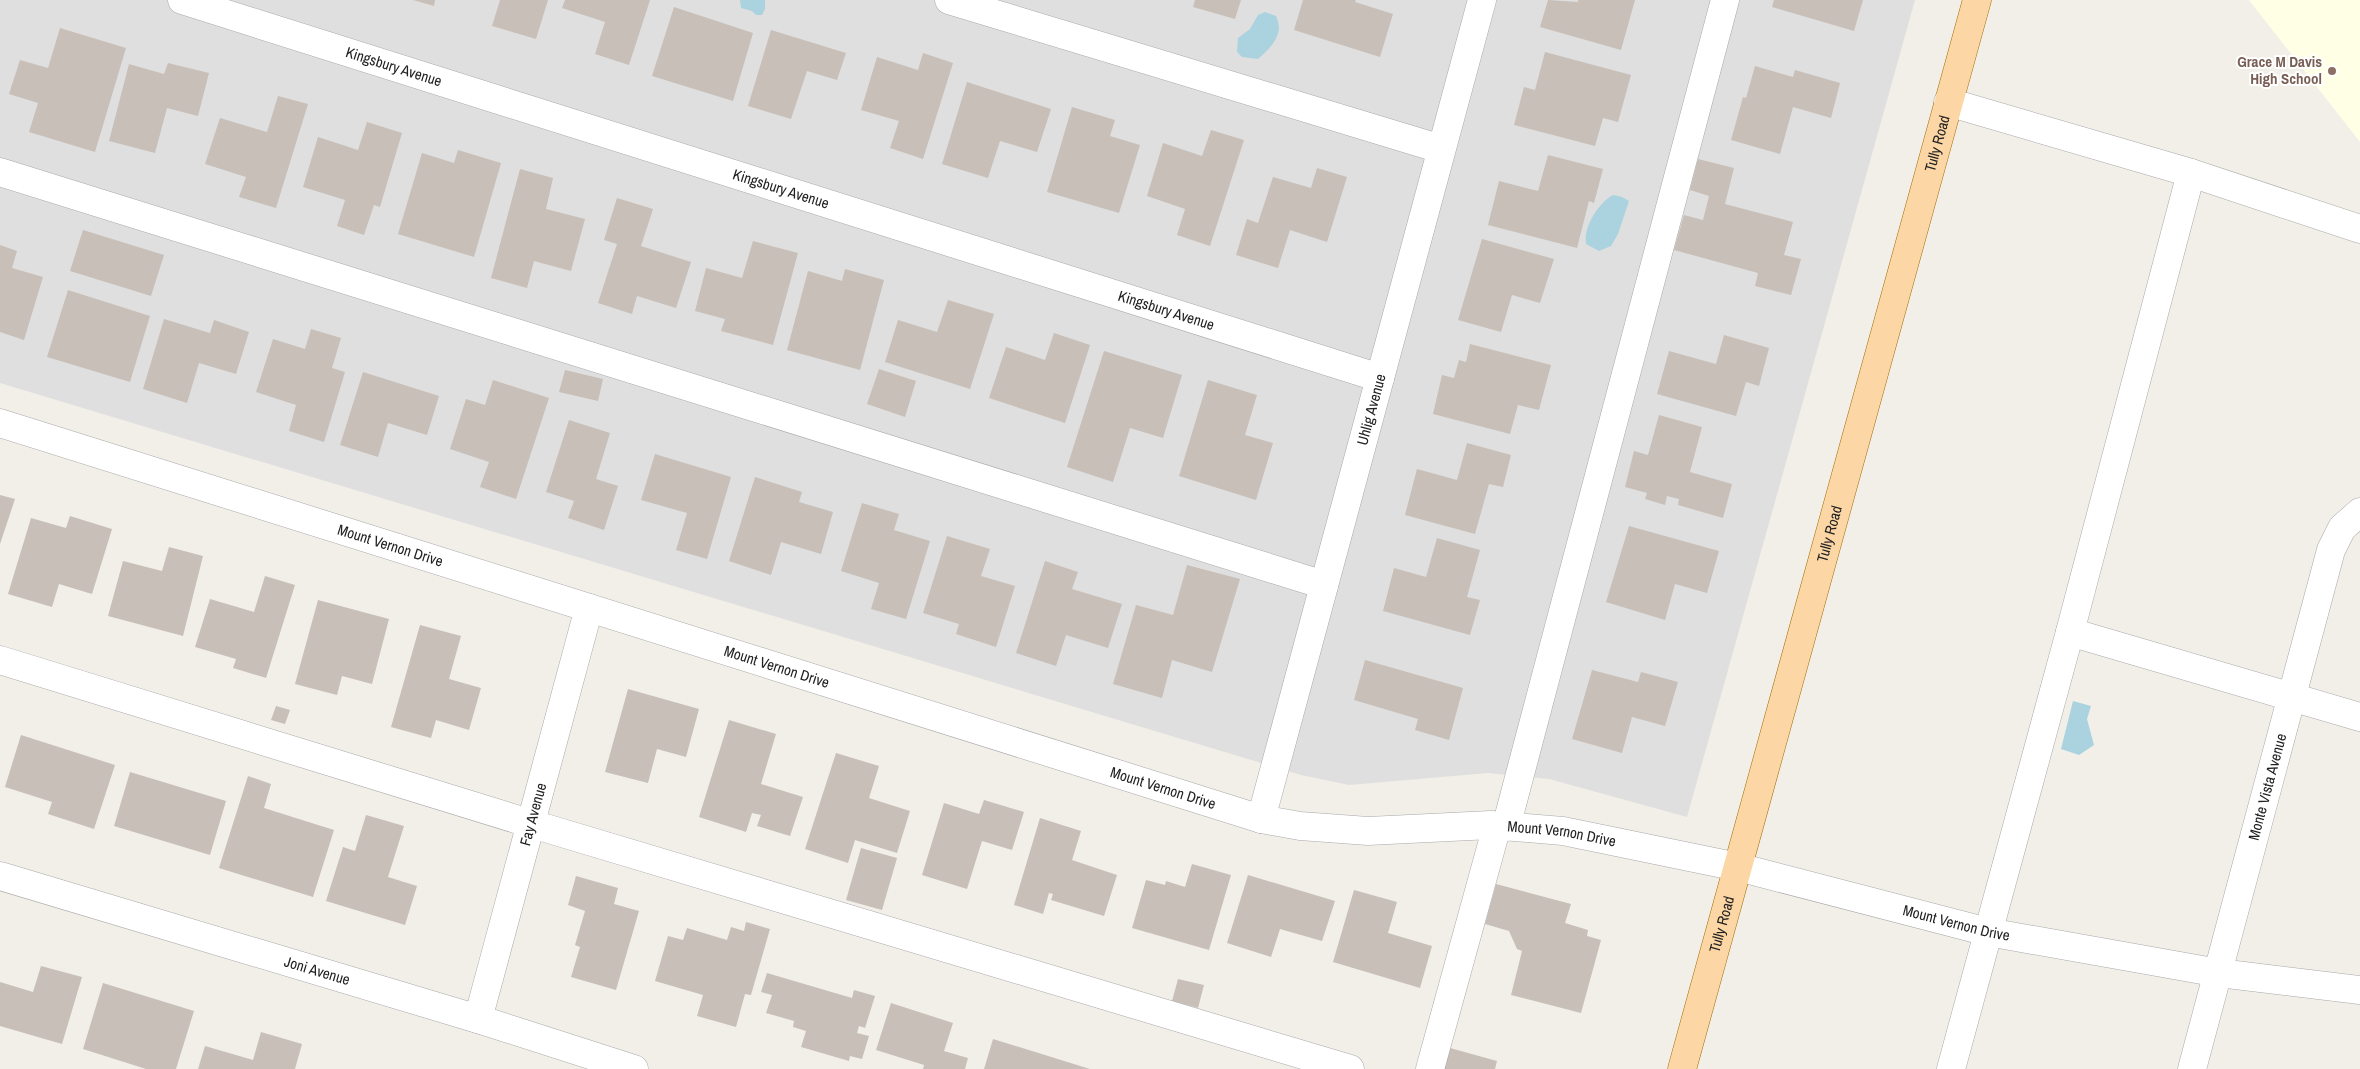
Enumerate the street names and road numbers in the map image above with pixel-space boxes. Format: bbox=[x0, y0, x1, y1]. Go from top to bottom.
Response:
street label: Kingsbury Avenue bbox=[343, 41, 445, 91]
street label: Tully Road bbox=[1919, 113, 1955, 174]
street label: Kingsbury Avenue bbox=[730, 163, 832, 214]
street label: Kingsbury Avenue bbox=[1116, 285, 1217, 335]
street label: Uhlig Avenue bbox=[1351, 371, 1391, 447]
street label: Tully Road bbox=[1811, 503, 1847, 565]
street label: Mount Vernon Drive bbox=[335, 519, 446, 572]
street label: Mount Vernon Drive bbox=[721, 640, 832, 693]
street label: Monte Vista Avenue bbox=[2243, 731, 2291, 843]
street label: Mount Vernon Drive bbox=[1108, 761, 1219, 814]
street label: Fay Avenue bbox=[514, 780, 551, 848]
street label: Mount Vernon Drive bbox=[1507, 815, 1618, 852]
street label: Tully Road bbox=[1704, 894, 1739, 955]
street label: Mount Vernon Drive bbox=[1901, 899, 2012, 946]
street label: Joni Avenue bbox=[282, 951, 353, 990]

